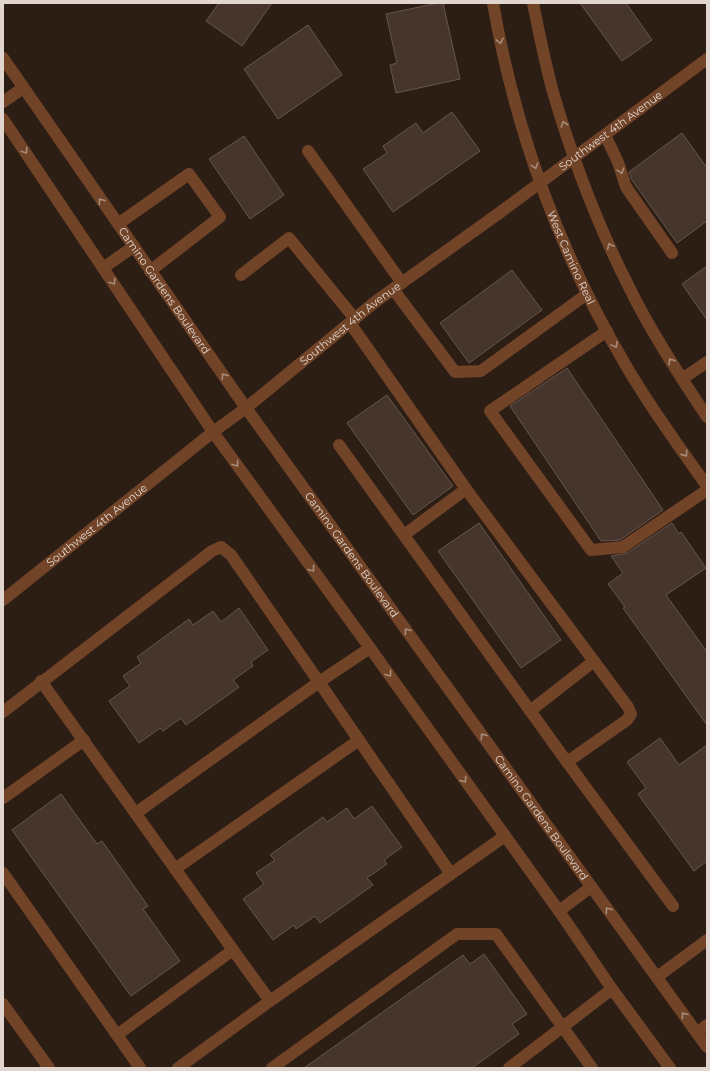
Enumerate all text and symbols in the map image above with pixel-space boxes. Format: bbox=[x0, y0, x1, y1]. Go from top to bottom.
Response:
one-way arrow bbox=[496, 38, 504, 44]
street label: Southwest 4th Avenue bbox=[556, 87, 665, 174]
one-way arrow bbox=[560, 121, 569, 128]
one-way arrow bbox=[20, 147, 28, 154]
one-way arrow bbox=[530, 163, 539, 170]
one-way arrow bbox=[616, 167, 625, 174]
one-way arrow bbox=[99, 198, 106, 205]
street label: West Camino Real bbox=[544, 209, 598, 307]
street label: Camino Gardens Boulevard bbox=[115, 224, 213, 357]
one-way arrow bbox=[607, 242, 615, 250]
one-way arrow bbox=[108, 278, 116, 285]
street label: Southwest 4th Avenue bbox=[297, 279, 404, 368]
one-way arrow bbox=[610, 341, 617, 348]
one-way arrow bbox=[668, 358, 675, 365]
one-way arrow bbox=[221, 373, 229, 380]
one-way arrow bbox=[680, 450, 687, 457]
one-way arrow bbox=[231, 459, 238, 466]
street label: Southwest 4th Avenue bbox=[43, 480, 150, 570]
street label: Camino Gardens Boulevard bbox=[302, 489, 402, 620]
one-way arrow bbox=[307, 564, 314, 571]
one-way arrow bbox=[405, 628, 412, 635]
one-way arrow bbox=[384, 670, 391, 677]
one-way arrow bbox=[481, 734, 488, 741]
street label: Camino Gardens Boulevard bbox=[491, 752, 591, 883]
one-way arrow bbox=[459, 776, 467, 783]
one-way arrow bbox=[606, 907, 613, 914]
one-way arrow bbox=[681, 1012, 689, 1019]

